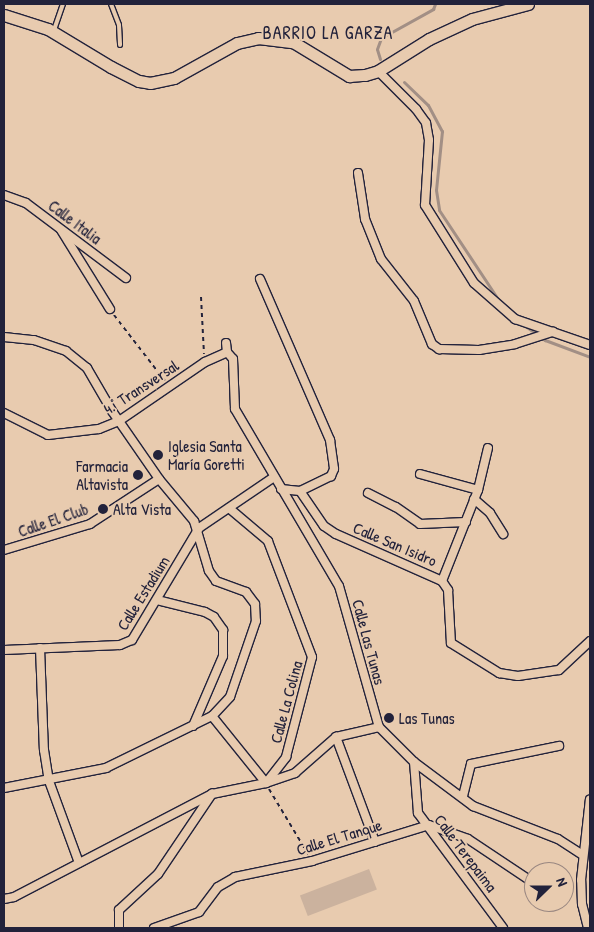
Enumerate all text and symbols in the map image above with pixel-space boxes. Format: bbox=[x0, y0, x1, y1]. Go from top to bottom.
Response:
district label: BARRIO LA GARZA bbox=[261, 22, 395, 44]
street label: Calle Italia bbox=[45, 196, 105, 248]
street label: 4.° Transversal bbox=[100, 356, 182, 418]
place label: Iglesia Santa María Goretti bbox=[168, 436, 245, 474]
marker: Iglesia Santa María Goretti bbox=[152, 449, 164, 461]
place label: Farmacia Altavista bbox=[76, 456, 128, 494]
marker: Farmacia Altavista bbox=[132, 469, 144, 481]
street label: Calle El Club bbox=[15, 499, 91, 541]
place label: Alta Vista bbox=[113, 499, 171, 519]
marker: Alta Vista bbox=[97, 503, 109, 515]
street label: Calle San Isidro bbox=[350, 518, 440, 570]
street label: Calle Estadium bbox=[113, 552, 173, 634]
street label: Calle Las Tunas bbox=[348, 597, 390, 687]
street label: Calle La Colina bbox=[266, 659, 306, 745]
place label: Las Tunas bbox=[399, 708, 455, 728]
marker: Las Tunas bbox=[383, 712, 395, 724]
street label: Calle Terepaima bbox=[431, 810, 501, 896]
street label: Calle El Tanque bbox=[294, 815, 384, 859]
north arrow bbox=[524, 862, 574, 912]
text: N bbox=[552, 875, 573, 889]

